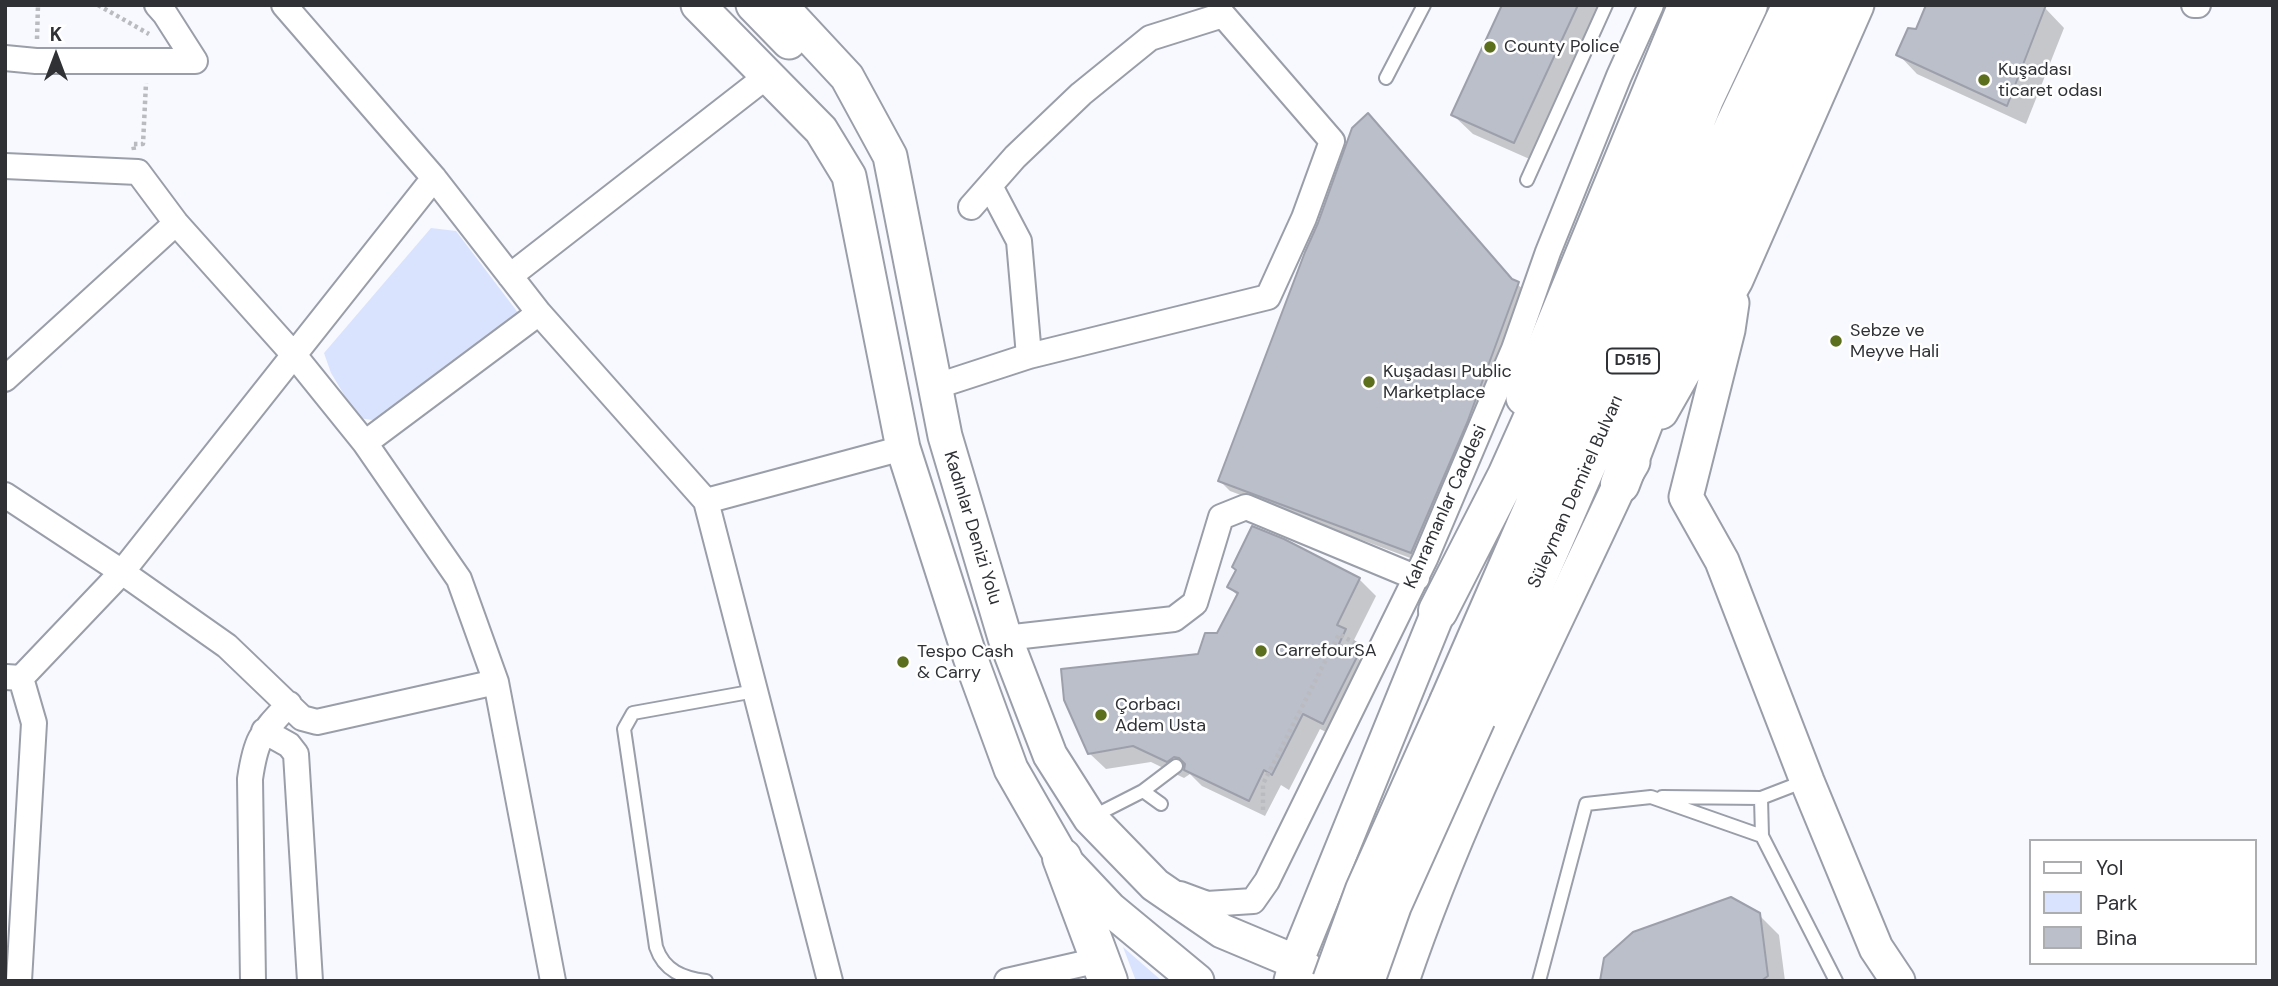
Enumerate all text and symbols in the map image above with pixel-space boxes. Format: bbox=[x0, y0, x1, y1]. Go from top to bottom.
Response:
north arrow bbox=[21, 21, 91, 91]
text: K bbox=[50, 22, 62, 47]
place label: County Police bbox=[1504, 36, 1620, 58]
marker: County Police bbox=[1482, 39, 1498, 55]
place label: Kuşadası ticaret odası bbox=[1998, 59, 2102, 102]
marker: Kuşadası ticaret odası bbox=[1976, 72, 1992, 88]
place label: Sebze ve Meyve Hali bbox=[1850, 320, 1939, 362]
marker: Sebze ve Meyve Hali bbox=[1828, 333, 1844, 349]
road number: D515 bbox=[1607, 348, 1659, 374]
place label: Kuşadası Public Marketplace bbox=[1383, 361, 1512, 404]
marker: Kuşadası Public Marketplace bbox=[1361, 374, 1377, 390]
street label: Süleyman Demirel Bulvarı bbox=[1524, 392, 1628, 592]
street label: Kahramanlar Caddesi bbox=[1400, 422, 1492, 592]
street label: Kadınlar Denizi Yolu bbox=[938, 449, 1006, 607]
place label: CarrefourSA bbox=[1275, 640, 1377, 662]
place label: Tespo Cash & Carry bbox=[917, 641, 1014, 684]
marker: CarrefourSA bbox=[1253, 643, 1269, 659]
marker: Tespo Cash & Carry bbox=[895, 654, 911, 670]
place label: Çorbacı Adem Usta bbox=[1115, 694, 1206, 736]
marker: Çorbacı Adem Usta bbox=[1093, 707, 1109, 723]
legend bbox=[2030, 839, 2257, 965]
text: Yol bbox=[2096, 854, 2124, 882]
text: Park bbox=[2096, 889, 2137, 917]
text: Bina bbox=[2096, 924, 2137, 952]

